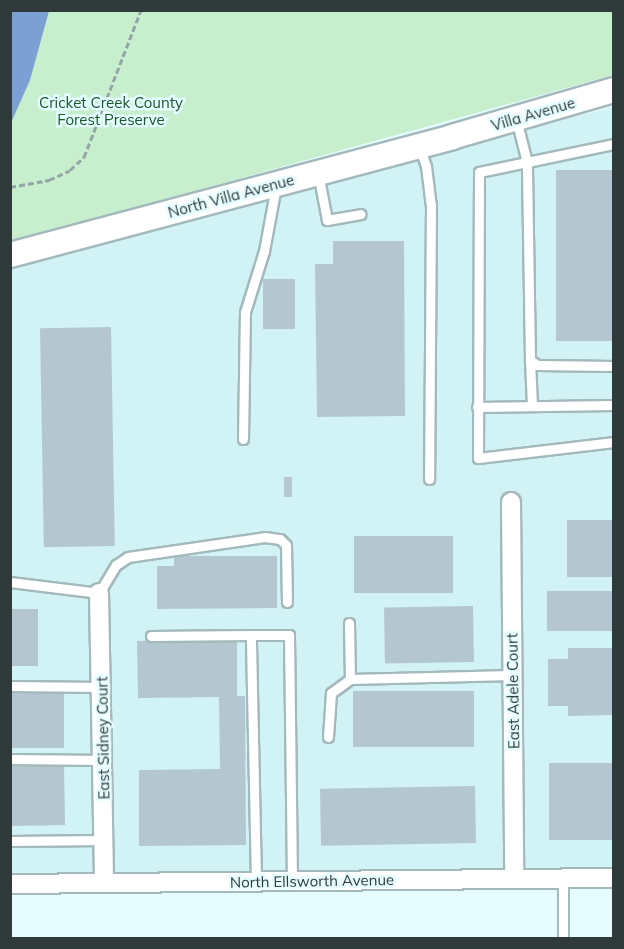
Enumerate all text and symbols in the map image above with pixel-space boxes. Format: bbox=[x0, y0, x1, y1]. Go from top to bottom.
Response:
park label: Cricket Creek County Forest Preserve bbox=[39, 93, 183, 128]
street label: Villa Avenue bbox=[489, 93, 577, 135]
street label: North Villa Avenue bbox=[166, 170, 296, 222]
street label: East Adele Court bbox=[503, 633, 523, 749]
street label: East Sidney Court bbox=[93, 676, 113, 800]
street label: North Ellsworth Avenue bbox=[230, 871, 394, 891]

